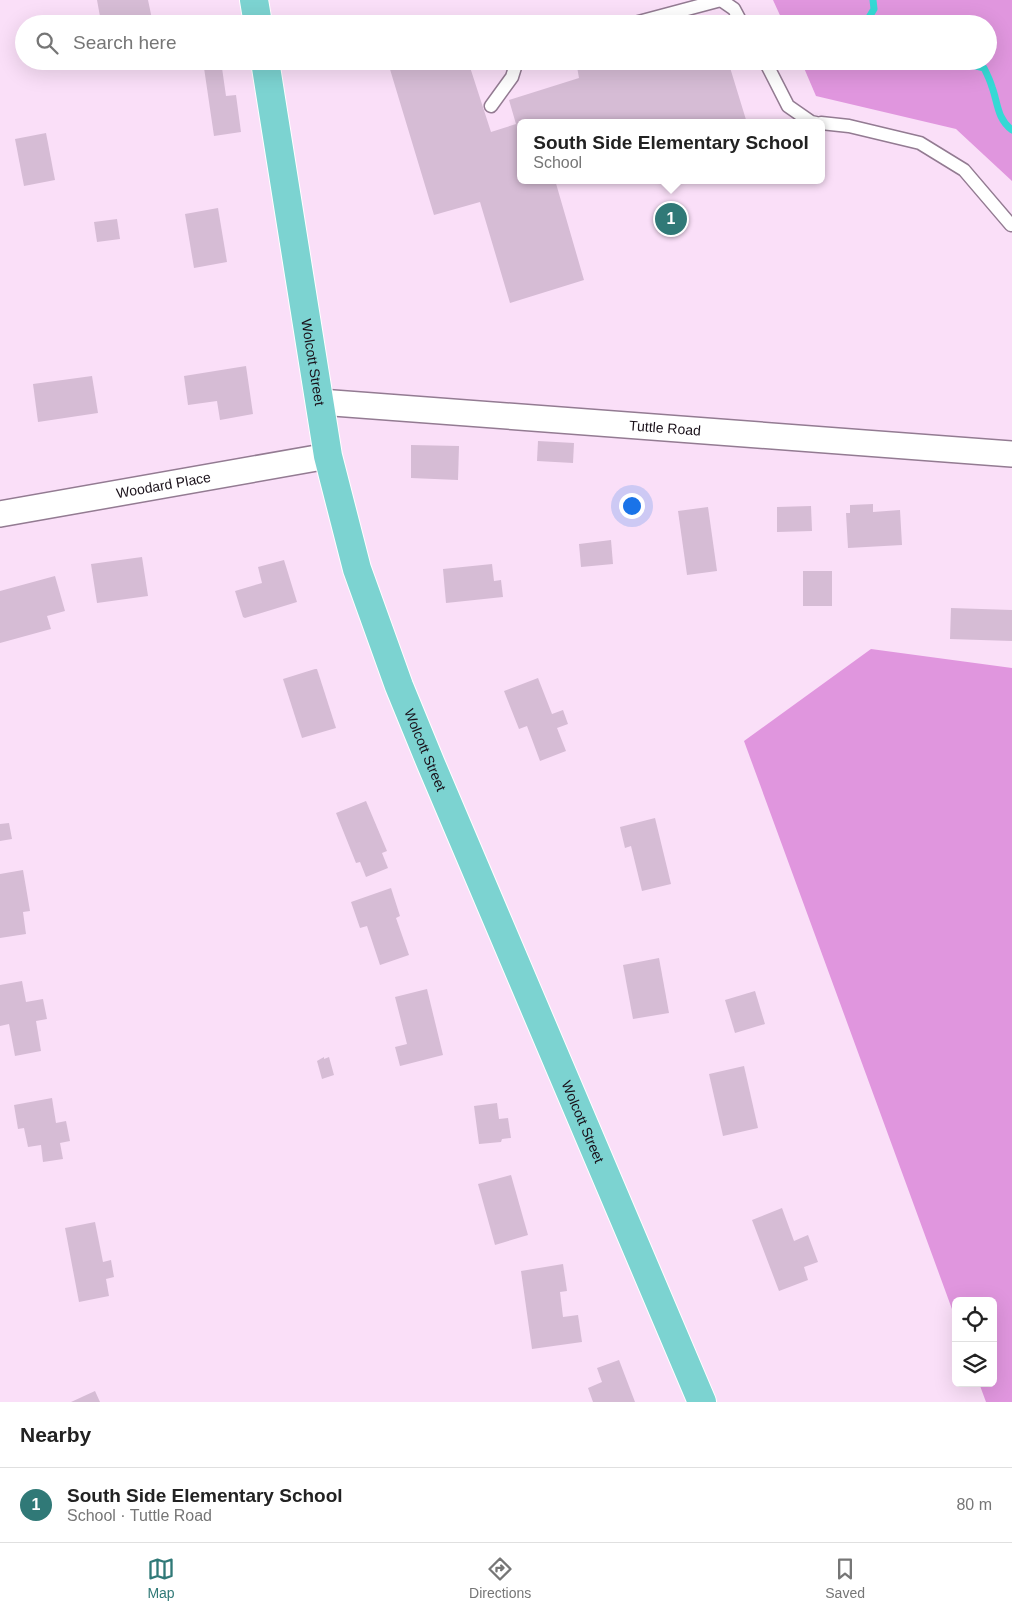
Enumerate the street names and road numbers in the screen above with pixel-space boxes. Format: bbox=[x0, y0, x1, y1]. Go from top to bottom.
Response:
street label: Wolcott Street bbox=[298, 318, 328, 407]
street label: Tuttle Road bbox=[629, 417, 702, 439]
street label: Woodard Place bbox=[115, 469, 212, 501]
street label: Wolcott Street bbox=[401, 706, 450, 794]
street label: Wolcott Street bbox=[558, 1078, 608, 1165]

